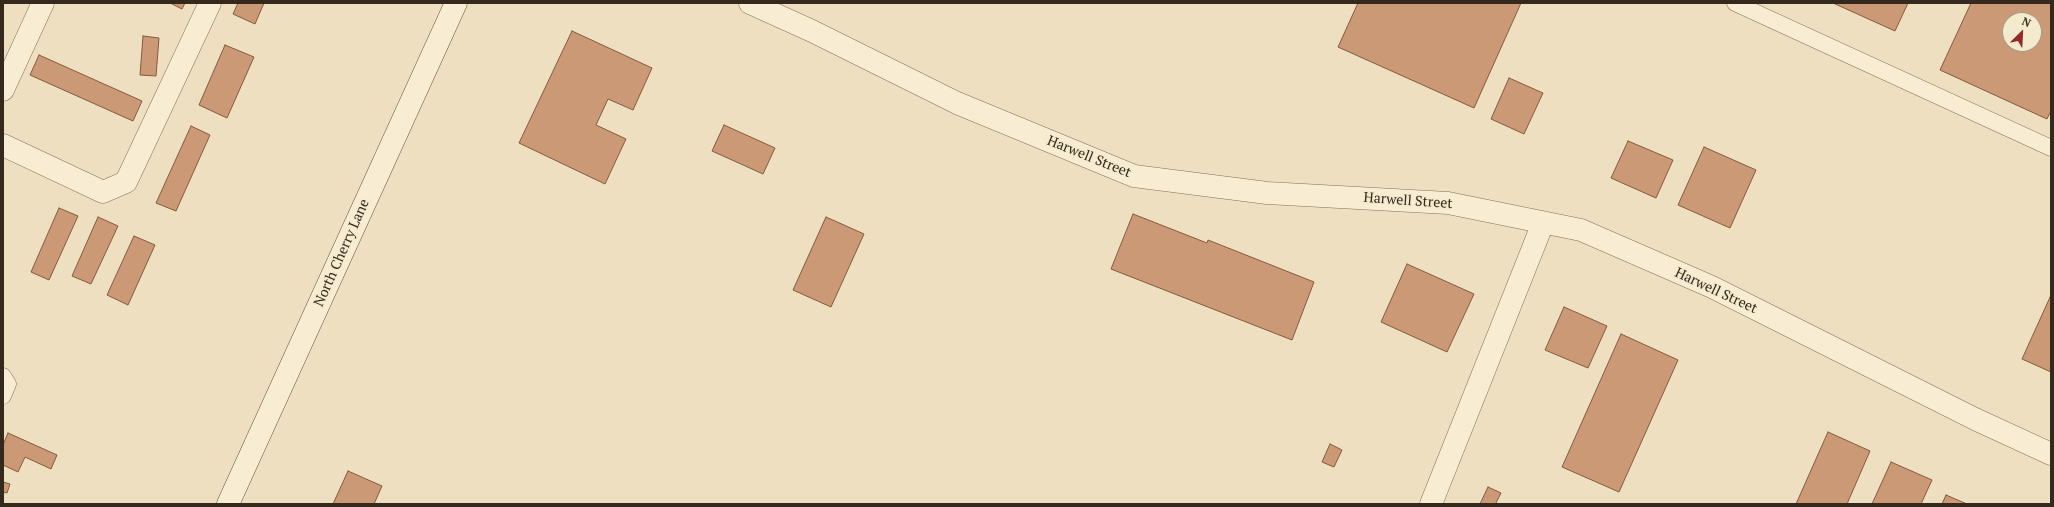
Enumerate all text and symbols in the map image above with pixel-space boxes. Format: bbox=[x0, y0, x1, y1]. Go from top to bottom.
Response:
north arrow bbox=[2002, 12, 2042, 52]
text: N bbox=[2020, 14, 2033, 30]
street label: Harwell Street bbox=[1045, 133, 1133, 181]
street label: Harwell Street bbox=[1363, 190, 1453, 212]
street label: North Cherry Lane bbox=[311, 197, 373, 309]
street label: Harwell Street bbox=[1672, 265, 1760, 317]

